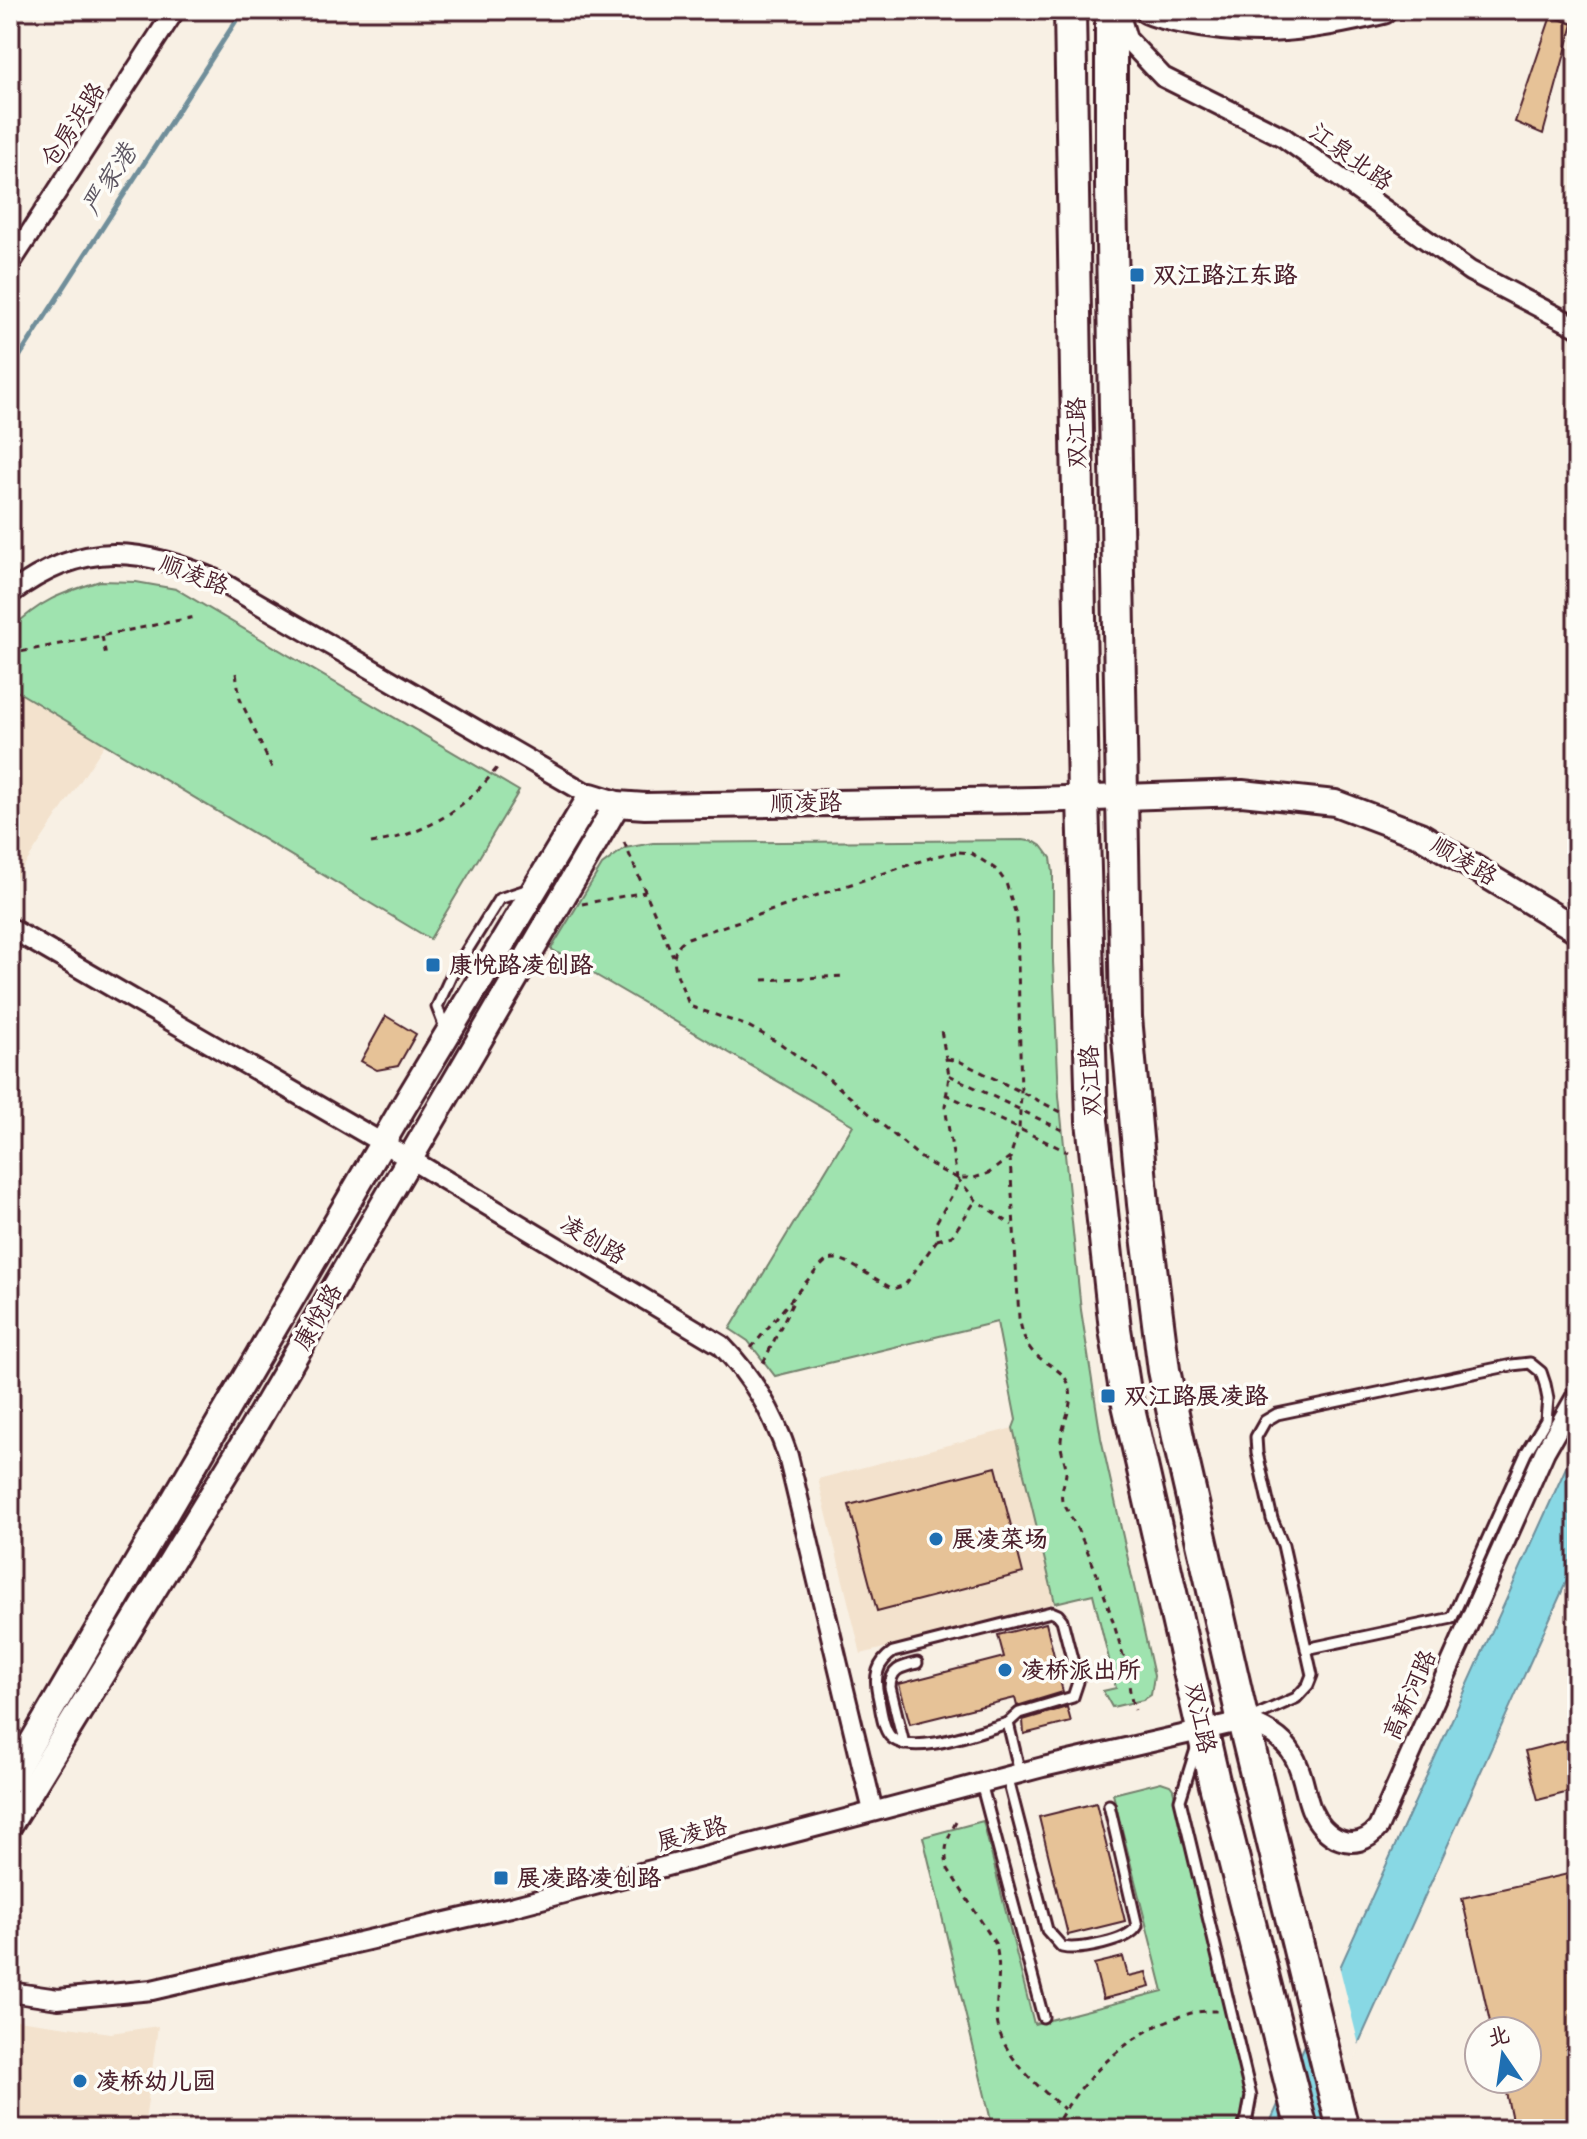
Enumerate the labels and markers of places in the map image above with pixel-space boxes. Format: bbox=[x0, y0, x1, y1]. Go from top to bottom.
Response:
place label: 双江路江东路 bbox=[1153, 261, 1298, 290]
marker: 双江路江东路 bbox=[1128, 266, 1146, 284]
place label: 康悦路凌创路 bbox=[449, 951, 594, 980]
marker: 康悦路凌创路 bbox=[424, 956, 442, 974]
place label: 双江路展凌路 bbox=[1124, 1382, 1269, 1411]
marker: 双江路展凌路 bbox=[1099, 1387, 1117, 1405]
place label: 展凌菜场 bbox=[952, 1525, 1048, 1554]
marker: 展凌菜场 bbox=[927, 1530, 945, 1548]
place label: 凌桥派出所 bbox=[1021, 1656, 1141, 1685]
marker: 凌桥派出所 bbox=[996, 1661, 1014, 1679]
place label: 展凌路凌创路 bbox=[517, 1864, 662, 1893]
marker: 展凌路凌创路 bbox=[492, 1869, 510, 1887]
place label: 凌桥幼儿园 bbox=[96, 2067, 216, 2096]
marker: 凌桥幼儿园 bbox=[71, 2072, 89, 2090]

